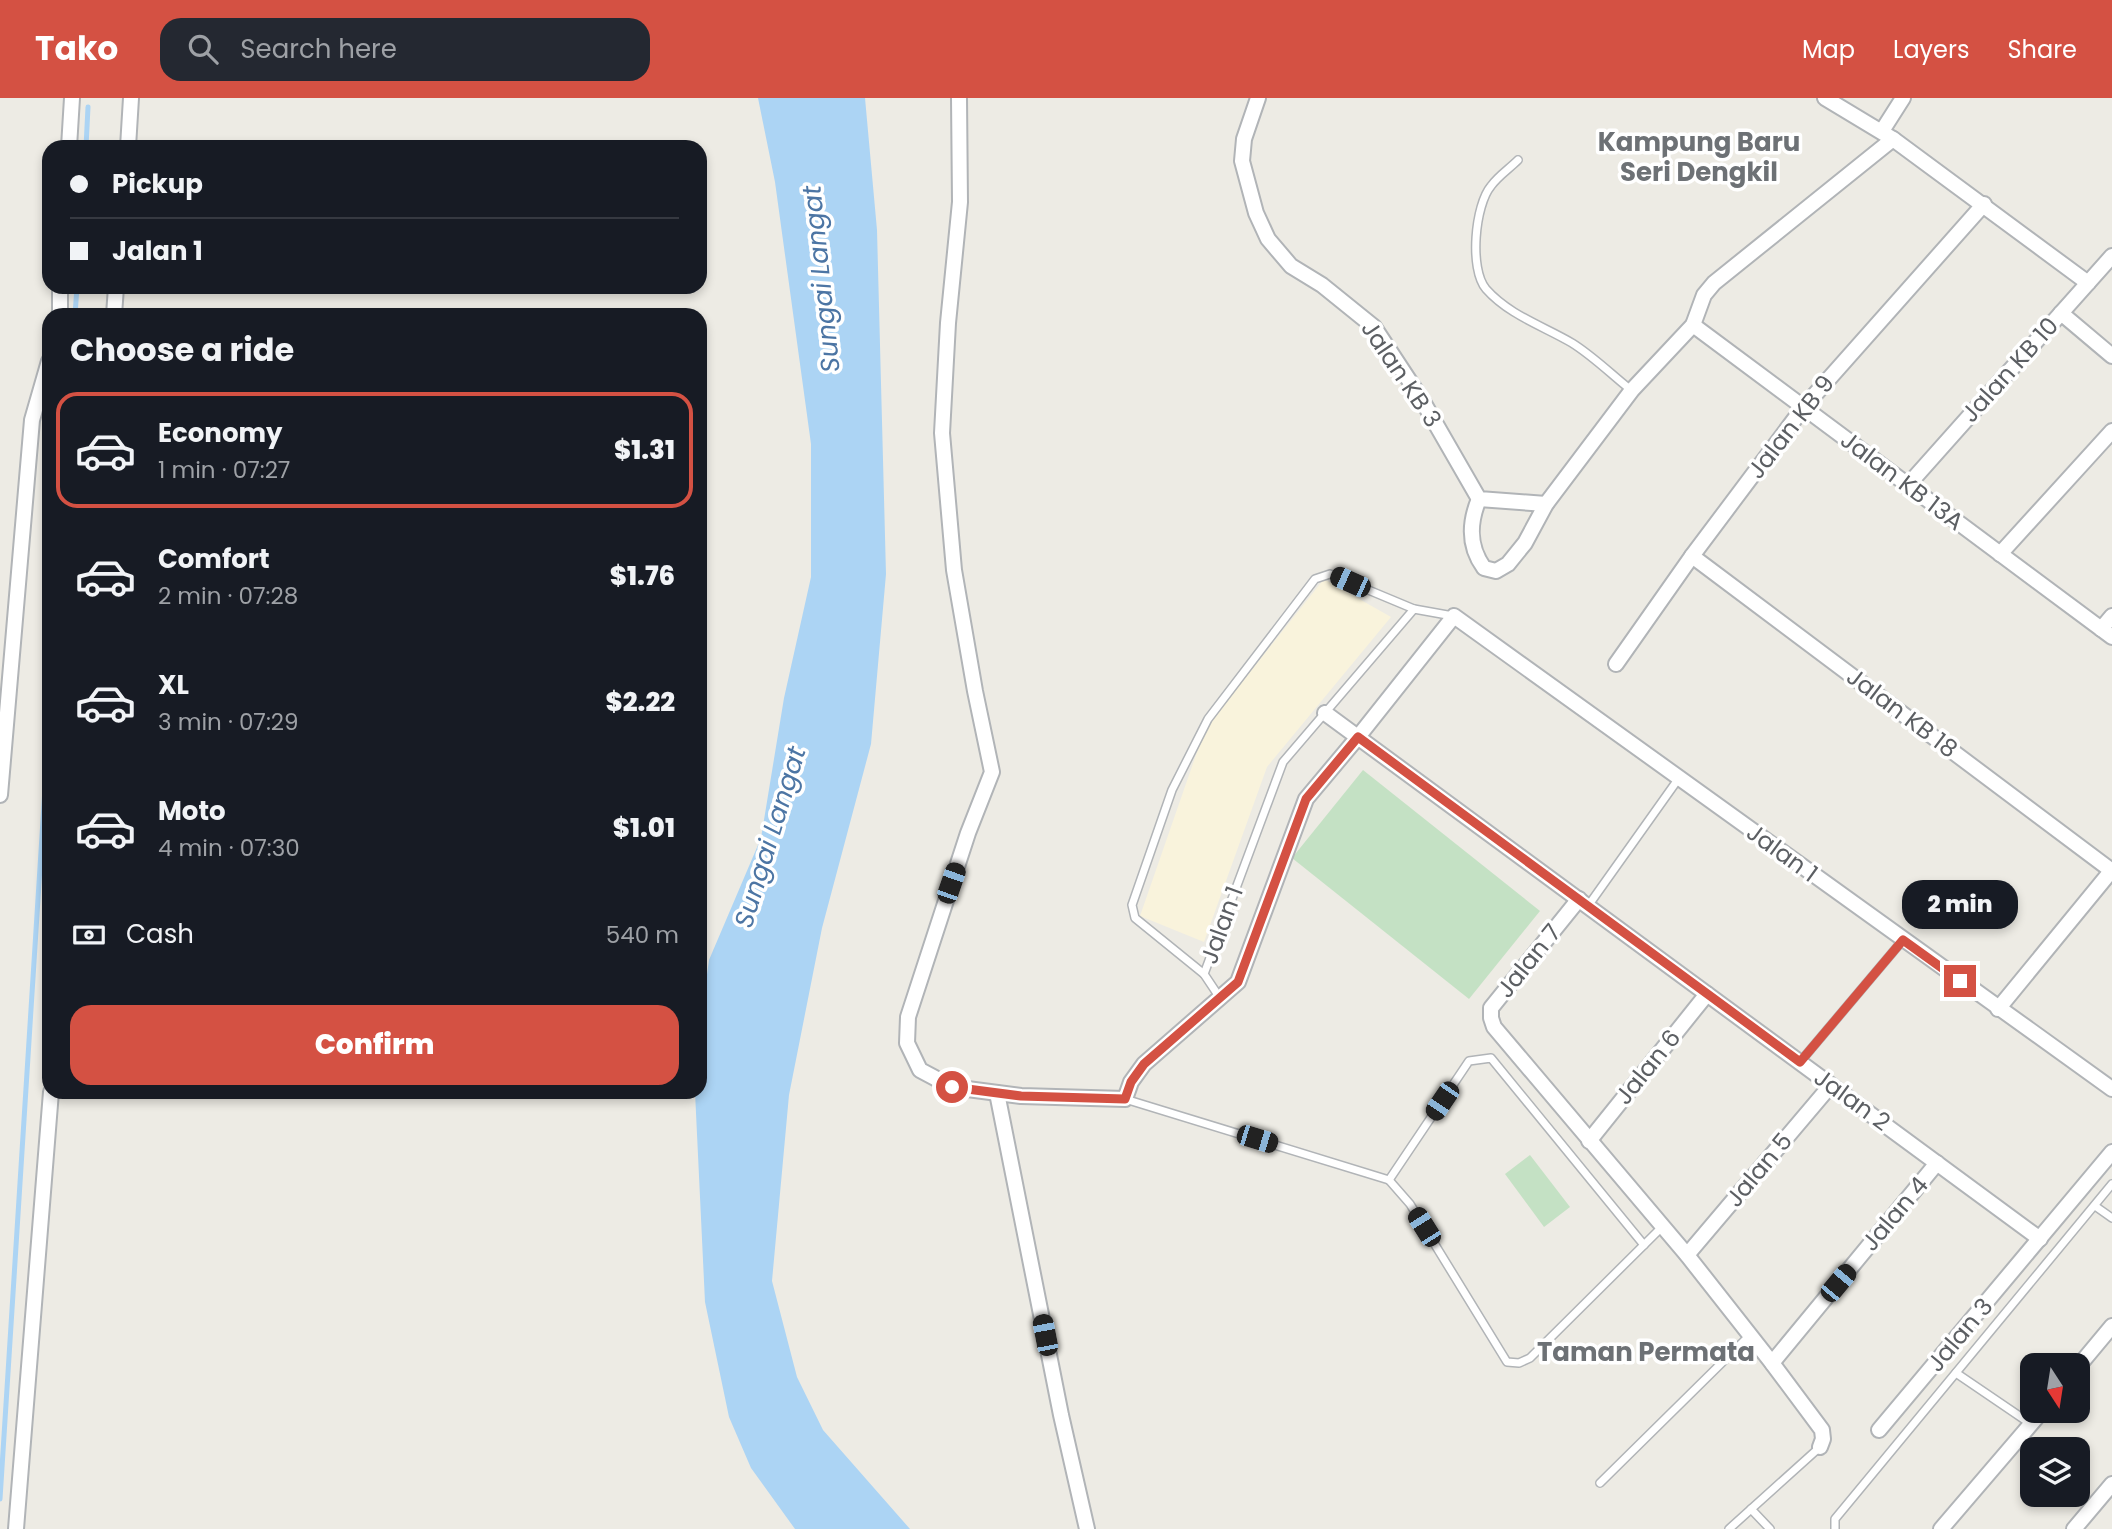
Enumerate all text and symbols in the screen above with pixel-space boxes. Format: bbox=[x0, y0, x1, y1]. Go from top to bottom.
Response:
search box bbox=[160, 18, 650, 81]
text: Tako bbox=[35, 25, 118, 72]
icon: search bbox=[184, 30, 222, 68]
text: Search here bbox=[240, 31, 397, 67]
text: Map bbox=[1802, 33, 1855, 66]
text: Layers bbox=[1893, 33, 1969, 66]
text: Share bbox=[2007, 33, 2077, 66]
district label: Kampung Baru Seri Dengkil bbox=[1598, 124, 1800, 190]
text: Pickup bbox=[112, 166, 203, 202]
water label: Sungai Langat bbox=[793, 183, 849, 374]
text: Jalan 1 bbox=[112, 233, 203, 269]
street label: Jalan KB 10 bbox=[1954, 310, 2066, 429]
street label: Jalan KB 3 bbox=[1353, 314, 1449, 434]
text: Choose a ride bbox=[70, 327, 294, 372]
street label: Jalan KB 9 bbox=[1740, 368, 1842, 485]
text: Economy bbox=[158, 415, 282, 451]
icon: car bbox=[74, 419, 137, 482]
street label: Jalan KB 13A bbox=[1834, 423, 1971, 538]
text: $1.31 bbox=[614, 432, 675, 468]
text: 1 min · 07:27 bbox=[158, 454, 290, 486]
text: Comfort bbox=[158, 541, 270, 577]
icon: car bbox=[74, 545, 137, 608]
text: $1.76 bbox=[610, 558, 675, 594]
car bbox=[1327, 564, 1374, 600]
text: 2 min · 07:28 bbox=[158, 580, 298, 612]
street label: Jalan KB 18 bbox=[1840, 660, 1965, 765]
text: XL bbox=[158, 667, 189, 703]
icon: car bbox=[74, 671, 137, 734]
text: $2.22 bbox=[606, 684, 675, 720]
text: 3 min · 07:29 bbox=[158, 706, 299, 738]
water label: Sungai Langat bbox=[725, 741, 815, 932]
text: Moto bbox=[158, 793, 226, 829]
icon: car bbox=[74, 797, 137, 860]
text: $1.01 bbox=[613, 810, 675, 846]
street label: Jalan 1 bbox=[1740, 816, 1825, 890]
text: 4 min · 07:30 bbox=[158, 832, 300, 864]
car bbox=[935, 860, 968, 906]
callout: 2 min bbox=[1902, 880, 2018, 928]
street label: Jalan 1 bbox=[1192, 881, 1251, 968]
text: 2 min bbox=[1928, 888, 1992, 920]
icon: cash bbox=[70, 916, 108, 954]
text: Cash bbox=[126, 916, 194, 952]
street label: Jalan 7 bbox=[1489, 917, 1568, 1004]
text: 540 m bbox=[606, 919, 679, 951]
route end bbox=[1944, 965, 1976, 997]
button: Confirm bbox=[70, 1005, 679, 1085]
street label: Jalan 6 bbox=[1607, 1022, 1688, 1111]
street label: Jalan 2 bbox=[1808, 1061, 1897, 1138]
route start bbox=[936, 1071, 968, 1103]
car bbox=[1422, 1078, 1463, 1124]
car bbox=[1234, 1123, 1281, 1155]
street label: Jalan 5 bbox=[1718, 1125, 1800, 1214]
street label: Jalan 4 bbox=[1854, 1169, 1936, 1258]
car bbox=[1404, 1204, 1445, 1250]
car bbox=[1817, 1260, 1860, 1306]
street label: Jalan 3 bbox=[1919, 1291, 2000, 1379]
car bbox=[1031, 1312, 1060, 1358]
district label: Taman Permata bbox=[1537, 1334, 1755, 1370]
north arrow bbox=[2020, 1353, 2090, 1423]
map controls bbox=[2020, 1353, 2090, 1507]
button: layers bbox=[2020, 1437, 2090, 1507]

